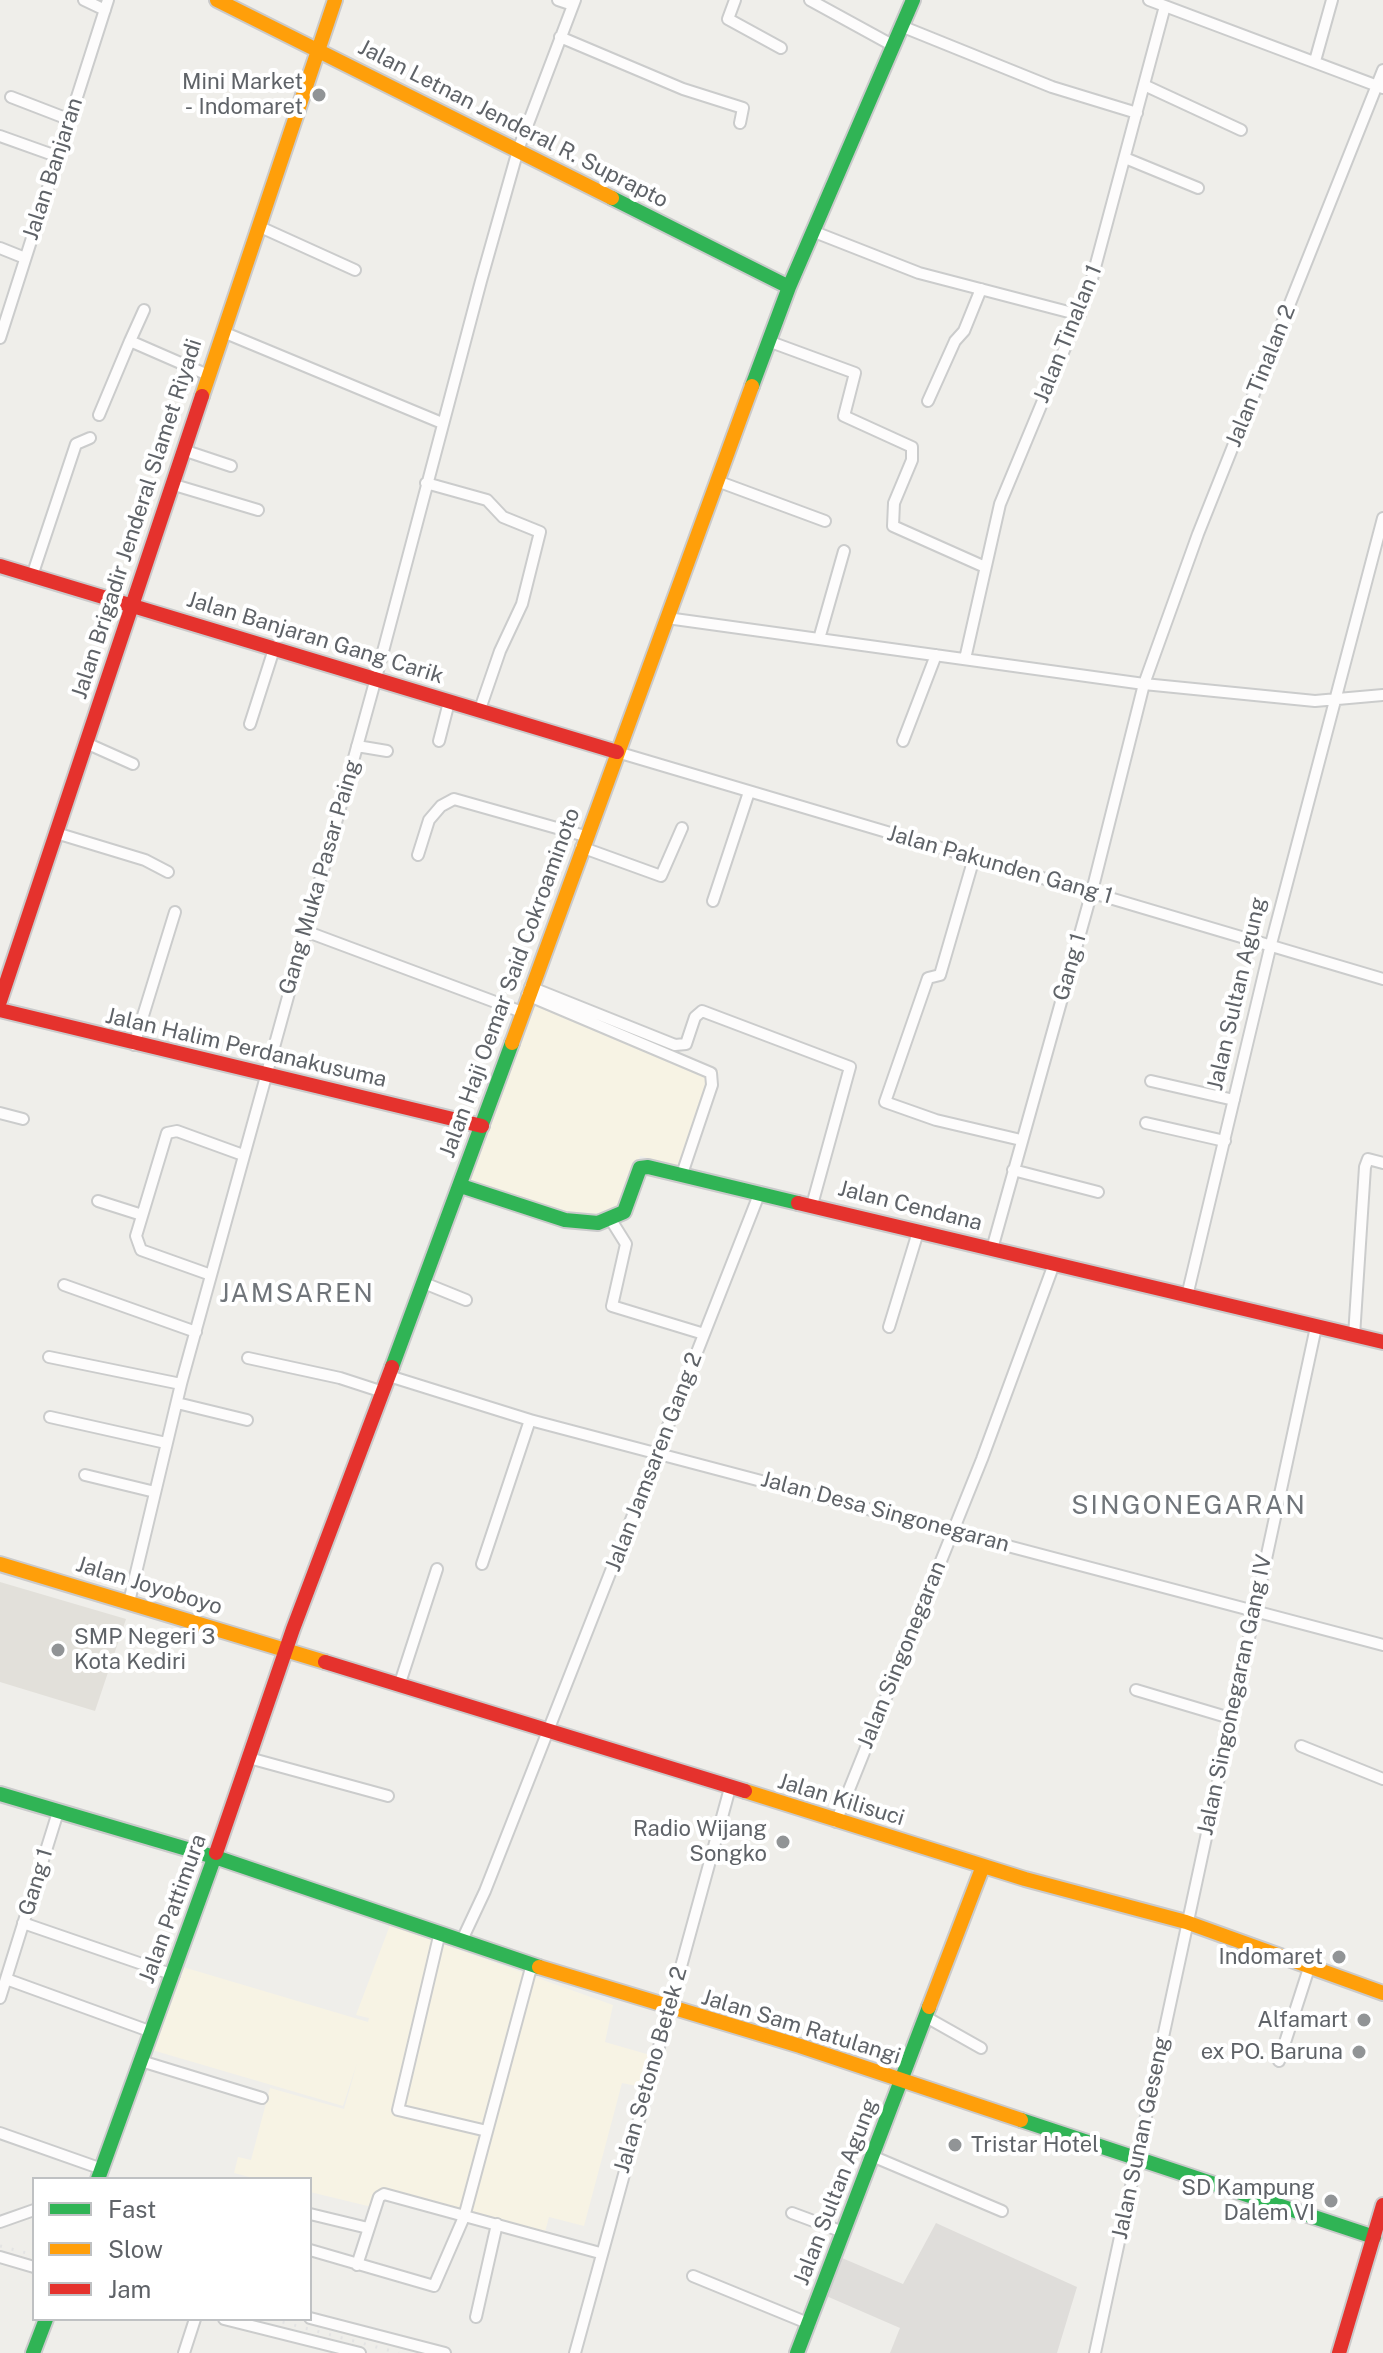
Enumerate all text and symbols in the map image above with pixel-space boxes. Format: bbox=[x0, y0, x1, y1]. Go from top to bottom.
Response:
street label: Jalan Letnan Jenderal R. Suprapto bbox=[354, 34, 672, 214]
place label: Mini Market - Indomaret bbox=[182, 69, 303, 120]
marker: Mini Market - Indomaret bbox=[310, 86, 328, 104]
street label: Jalan Banjaran bbox=[18, 94, 88, 244]
street label: Jalan Tinalan 1 bbox=[1028, 261, 1108, 407]
street label: Jalan Tinalan 2 bbox=[1221, 301, 1301, 451]
street label: Jalan Brigadir Jenderal Slamet Riyadi bbox=[66, 336, 208, 702]
street label: Jalan Banjaran Gang Carik bbox=[183, 586, 447, 690]
street label: Gang Muka Pasar Paing bbox=[274, 757, 366, 997]
street label: Jalan Haji Oemar Said Cokroaminoto bbox=[434, 805, 586, 1161]
street label: Jalan Pakunden Gang 1 bbox=[884, 820, 1116, 910]
street label: Jalan Sultan Agung bbox=[1202, 895, 1272, 1093]
street label: Gang 1 bbox=[1048, 930, 1092, 1004]
street label: Jalan Halim Perdanakusuma bbox=[103, 1003, 389, 1093]
street label: Jalan Cendana bbox=[835, 1175, 985, 1237]
district label: JAMSAREN bbox=[219, 1278, 375, 1310]
street label: Jalan Jamsaren Gang 2 bbox=[600, 1349, 708, 1575]
street label: Jalan Desa Singonegaran bbox=[758, 1466, 1012, 1558]
district label: SINGONEGARAN bbox=[1071, 1490, 1307, 1522]
street label: Jalan Joyoboyo bbox=[73, 1551, 225, 1621]
street label: Jalan Singonegaran Gang IV bbox=[1192, 1552, 1278, 1838]
street label: Jalan Singonegaran bbox=[852, 1557, 952, 1753]
place label: SMP Negeri 3 Kota Kediri bbox=[74, 1624, 215, 1676]
marker: SMP Negeri 3 Kota Kediri bbox=[49, 1641, 67, 1659]
street label: Jalan Kilisuci bbox=[774, 1768, 908, 1832]
place label: Radio Wijang Songko bbox=[633, 1816, 767, 1868]
street label: Jalan Pattimura bbox=[134, 1831, 212, 1987]
marker: Radio Wijang Songko bbox=[774, 1833, 792, 1851]
street label: Gang 1 bbox=[13, 1845, 59, 1919]
place label: Indomaret bbox=[1218, 1944, 1323, 1970]
marker: Indomaret bbox=[1330, 1948, 1348, 1966]
street label: Jalan Setono Betek 2 bbox=[609, 1964, 693, 2176]
street label: Jalan Sam Ratulangi bbox=[698, 1984, 904, 2070]
place label: Alfamart bbox=[1257, 2007, 1348, 2033]
marker: Alfamart bbox=[1355, 2011, 1373, 2029]
street label: Jalan Sunan Geseng bbox=[1107, 2034, 1175, 2242]
place label: ex PO. Baruna bbox=[1201, 2039, 1343, 2065]
marker: ex PO. Baruna bbox=[1350, 2043, 1368, 2061]
street label: Jalan Sultan Agung bbox=[788, 2095, 884, 2289]
place label: Tristar Hotel bbox=[971, 2132, 1099, 2158]
marker: Tristar Hotel bbox=[946, 2136, 964, 2154]
place label: SD Kampung Dalem VI bbox=[1181, 2175, 1315, 2226]
legend bbox=[32, 2177, 312, 2321]
marker: SD Kampung Dalem VI bbox=[1322, 2192, 1340, 2210]
text: Fast bbox=[108, 2195, 156, 2223]
text: Slow bbox=[108, 2235, 163, 2263]
text: Jam bbox=[108, 2275, 151, 2303]

